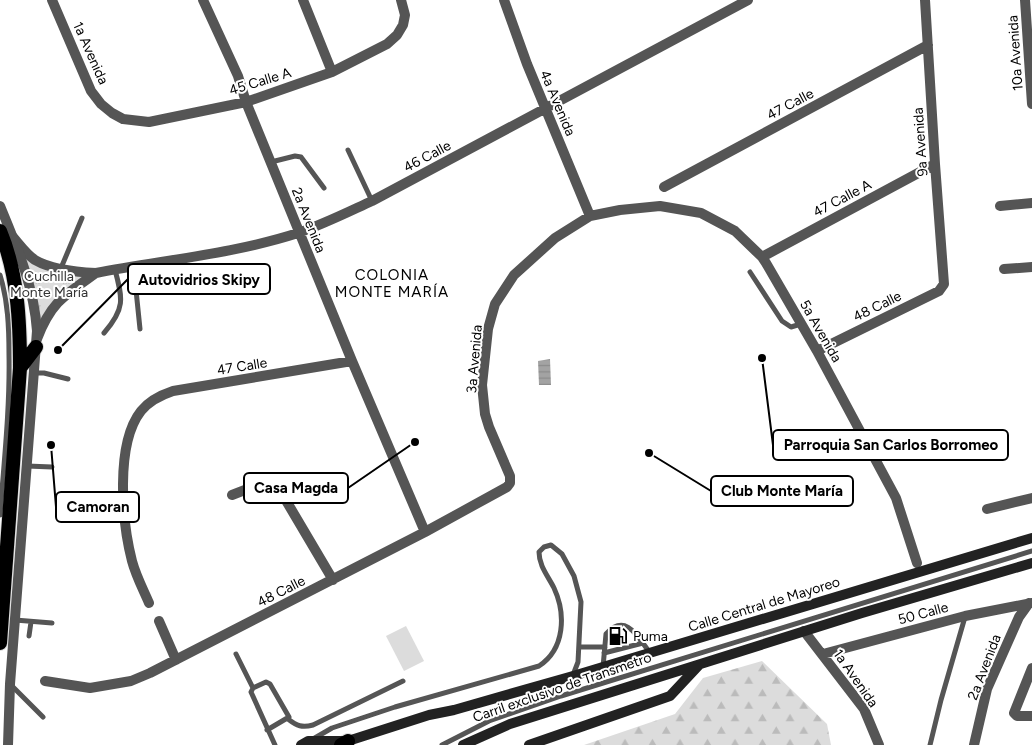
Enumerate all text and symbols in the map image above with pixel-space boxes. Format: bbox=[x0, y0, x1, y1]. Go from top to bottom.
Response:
street label: 10a Avenida bbox=[1004, 15, 1027, 91]
street label: 1a Avenida bbox=[69, 19, 112, 87]
street label: 45 Calle A bbox=[227, 64, 294, 99]
street label: 4a Avenida bbox=[536, 68, 579, 139]
street label: 47 Calle bbox=[764, 85, 817, 124]
street label: 9a Avenida bbox=[910, 107, 931, 177]
street label: 46 Calle bbox=[401, 137, 454, 176]
street label: 47 Calle A bbox=[810, 176, 875, 221]
street label: 2a Avenida bbox=[288, 185, 329, 255]
callout: Autovidrios Skipy bbox=[128, 264, 270, 294]
district label: COLONIA MONTE MARÍA bbox=[335, 266, 449, 301]
park label: Cuchilla Monte María bbox=[10, 268, 88, 301]
text: Autovidrios Skipy bbox=[138, 271, 260, 289]
street label: 48 Calle bbox=[850, 287, 905, 325]
street label: 5a Avenida bbox=[796, 297, 845, 365]
street label: 3a Avenida bbox=[463, 324, 486, 394]
street label: 47 Calle bbox=[216, 354, 269, 379]
callout: Parroquia San Carlos Borromeo bbox=[773, 430, 1008, 460]
text: Parroquia San Carlos Borromeo bbox=[784, 436, 999, 454]
callout: Casa Magda bbox=[244, 473, 348, 503]
callout: Club Monte María bbox=[711, 476, 853, 506]
text: Casa Magda bbox=[254, 479, 338, 497]
text: Club Monte María bbox=[721, 482, 843, 500]
callout: Camoran bbox=[56, 492, 139, 522]
text: Camoran bbox=[67, 498, 129, 516]
street label: 48 Calle bbox=[254, 572, 308, 611]
street label: Calle Central de Mayoreo bbox=[686, 573, 842, 636]
street label: 50 Calle bbox=[896, 599, 951, 628]
fuel station icon: Puma bbox=[607, 625, 629, 647]
place label: Puma bbox=[633, 628, 668, 645]
street label: 2a Avenida bbox=[964, 632, 1005, 702]
street label: 1a Avenida bbox=[829, 646, 882, 711]
street label: Carril exclusivo de Transmetro bbox=[471, 649, 654, 726]

